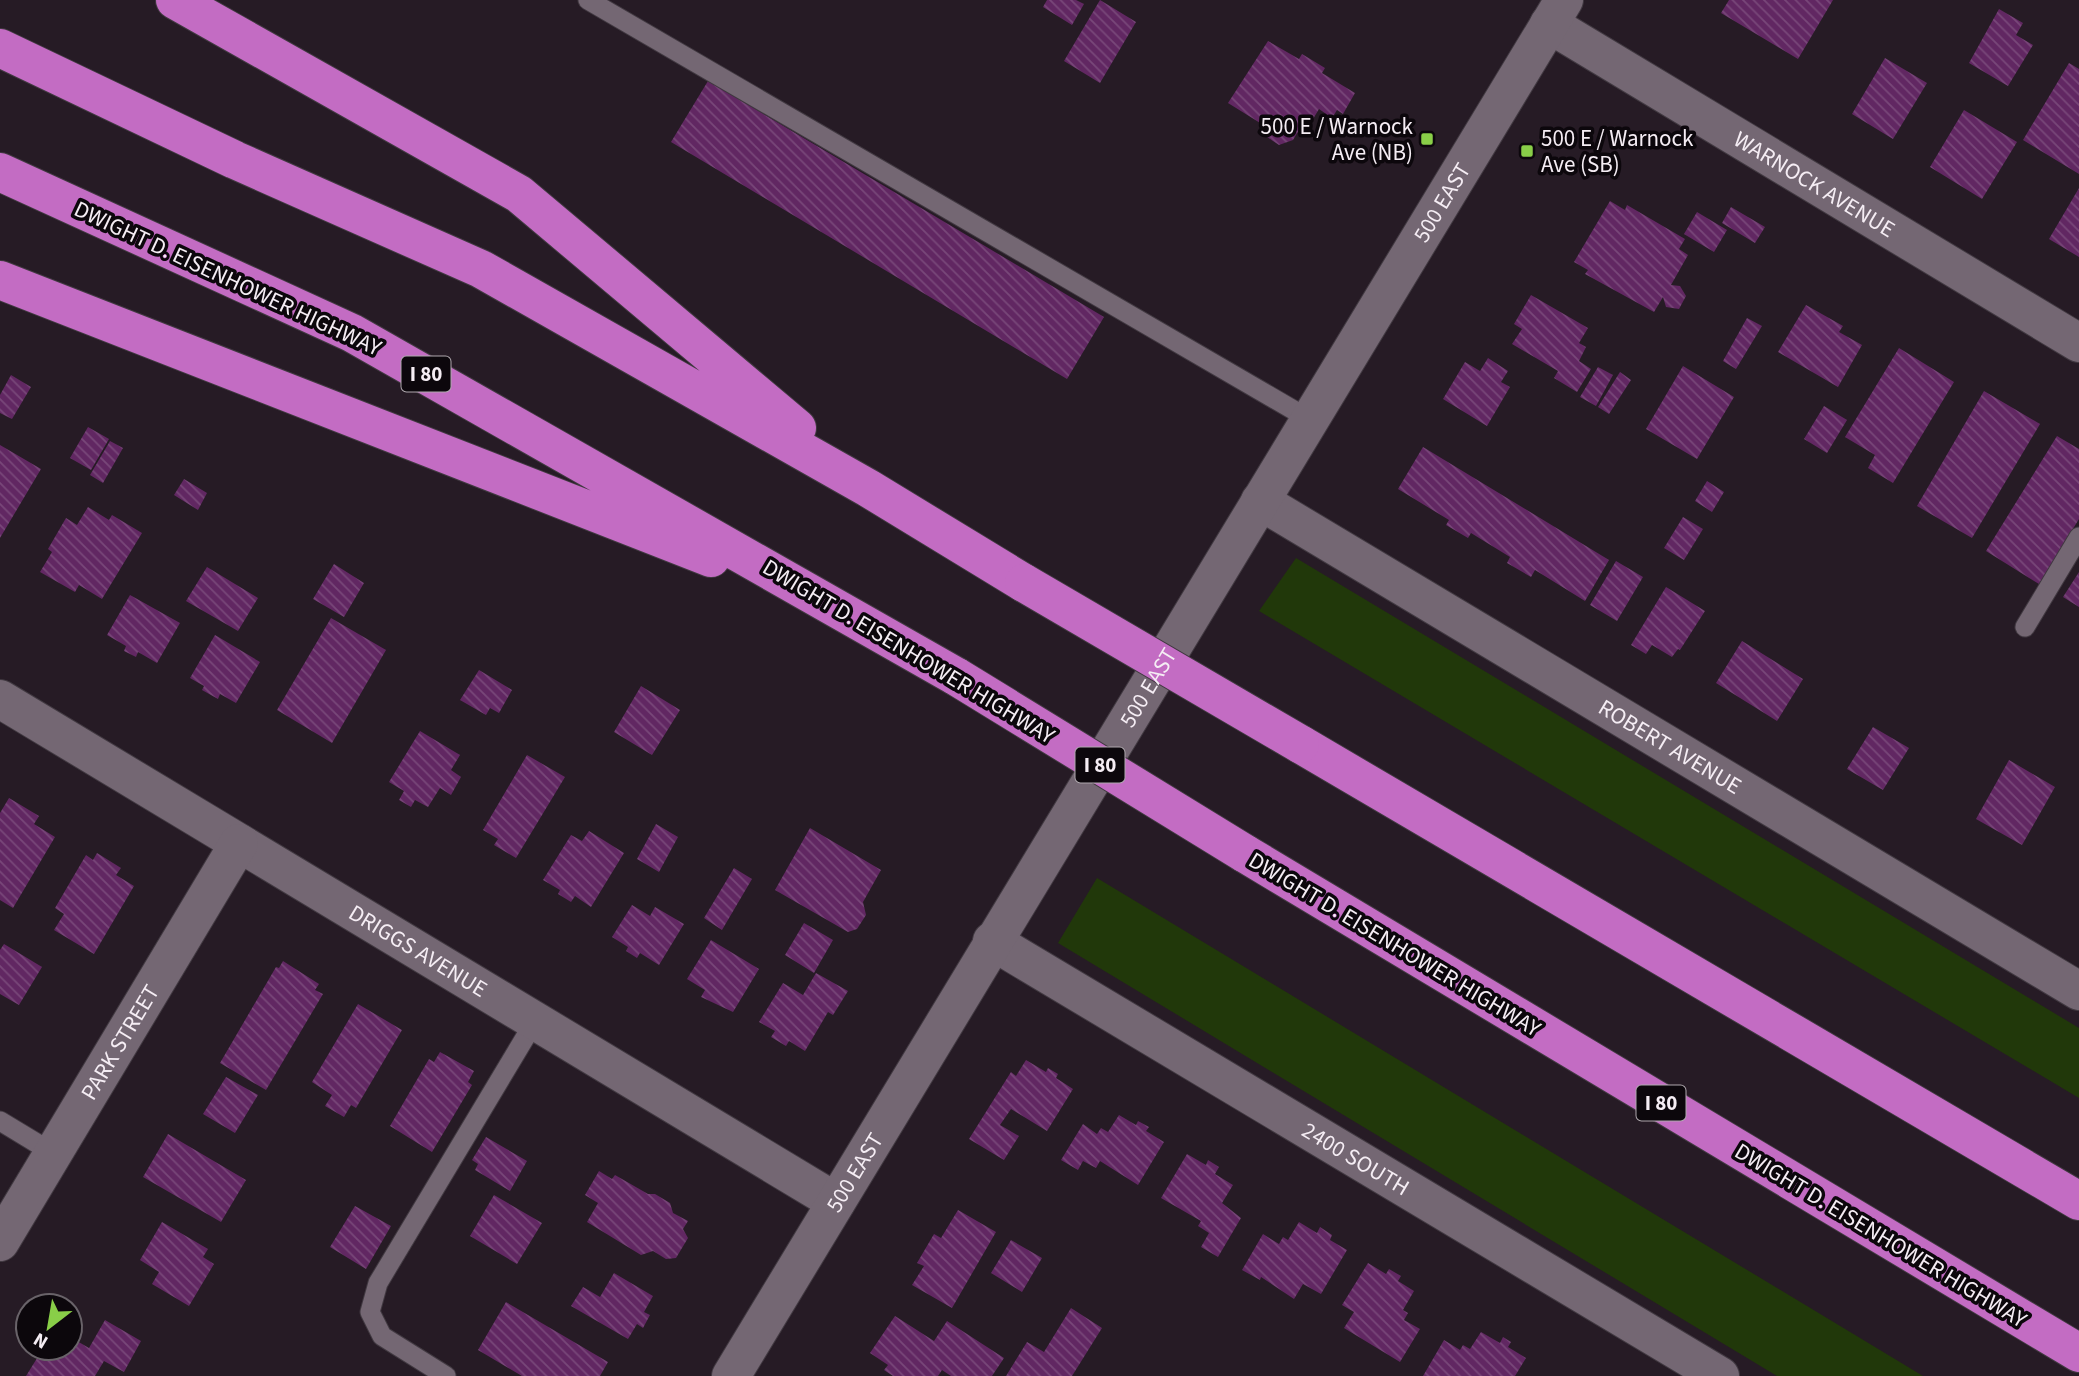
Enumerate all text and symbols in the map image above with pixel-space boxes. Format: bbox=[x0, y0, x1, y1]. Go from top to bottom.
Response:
place label: 500 E / Warnock Ave (NB) bbox=[1261, 110, 1414, 169]
place label: 500 E / Warnock Ave (SB) bbox=[1541, 122, 1694, 181]
street label: WARNOCK AVENUE bbox=[1727, 123, 1901, 246]
marker: 500 E / Warnock Ave (NB) bbox=[1419, 131, 1435, 147]
marker: 500 E / Warnock Ave (SB) bbox=[1519, 143, 1535, 159]
street label: 500 EAST bbox=[1405, 157, 1479, 249]
street label: DWIGHT D. EISENHOWER HIGHWAY bbox=[69, 193, 387, 364]
road number: I 80 bbox=[402, 356, 450, 392]
street label: DWIGHT D. EISENHOWER HIGHWAY bbox=[756, 551, 1061, 752]
street label: 500 EAST bbox=[1111, 642, 1185, 734]
street label: ROBERT AVENUE bbox=[1592, 691, 1748, 803]
road number: I 80 bbox=[1076, 748, 1124, 782]
street label: DWIGHT D. EISENHOWER HIGHWAY bbox=[1242, 844, 1547, 1045]
street label: DRIGGS AVENUE bbox=[342, 896, 494, 1006]
street label: PARK STREET bbox=[73, 978, 168, 1106]
road number: I 80 bbox=[1636, 1086, 1686, 1120]
street label: 2400 SOUTH bbox=[1296, 1114, 1416, 1204]
street label: 500 EAST bbox=[818, 1127, 892, 1219]
street label: DWIGHT D. EISENHOWER HIGHWAY bbox=[1728, 1135, 2033, 1336]
north arrow bbox=[14, 1292, 84, 1362]
text: N bbox=[29, 1325, 53, 1355]

